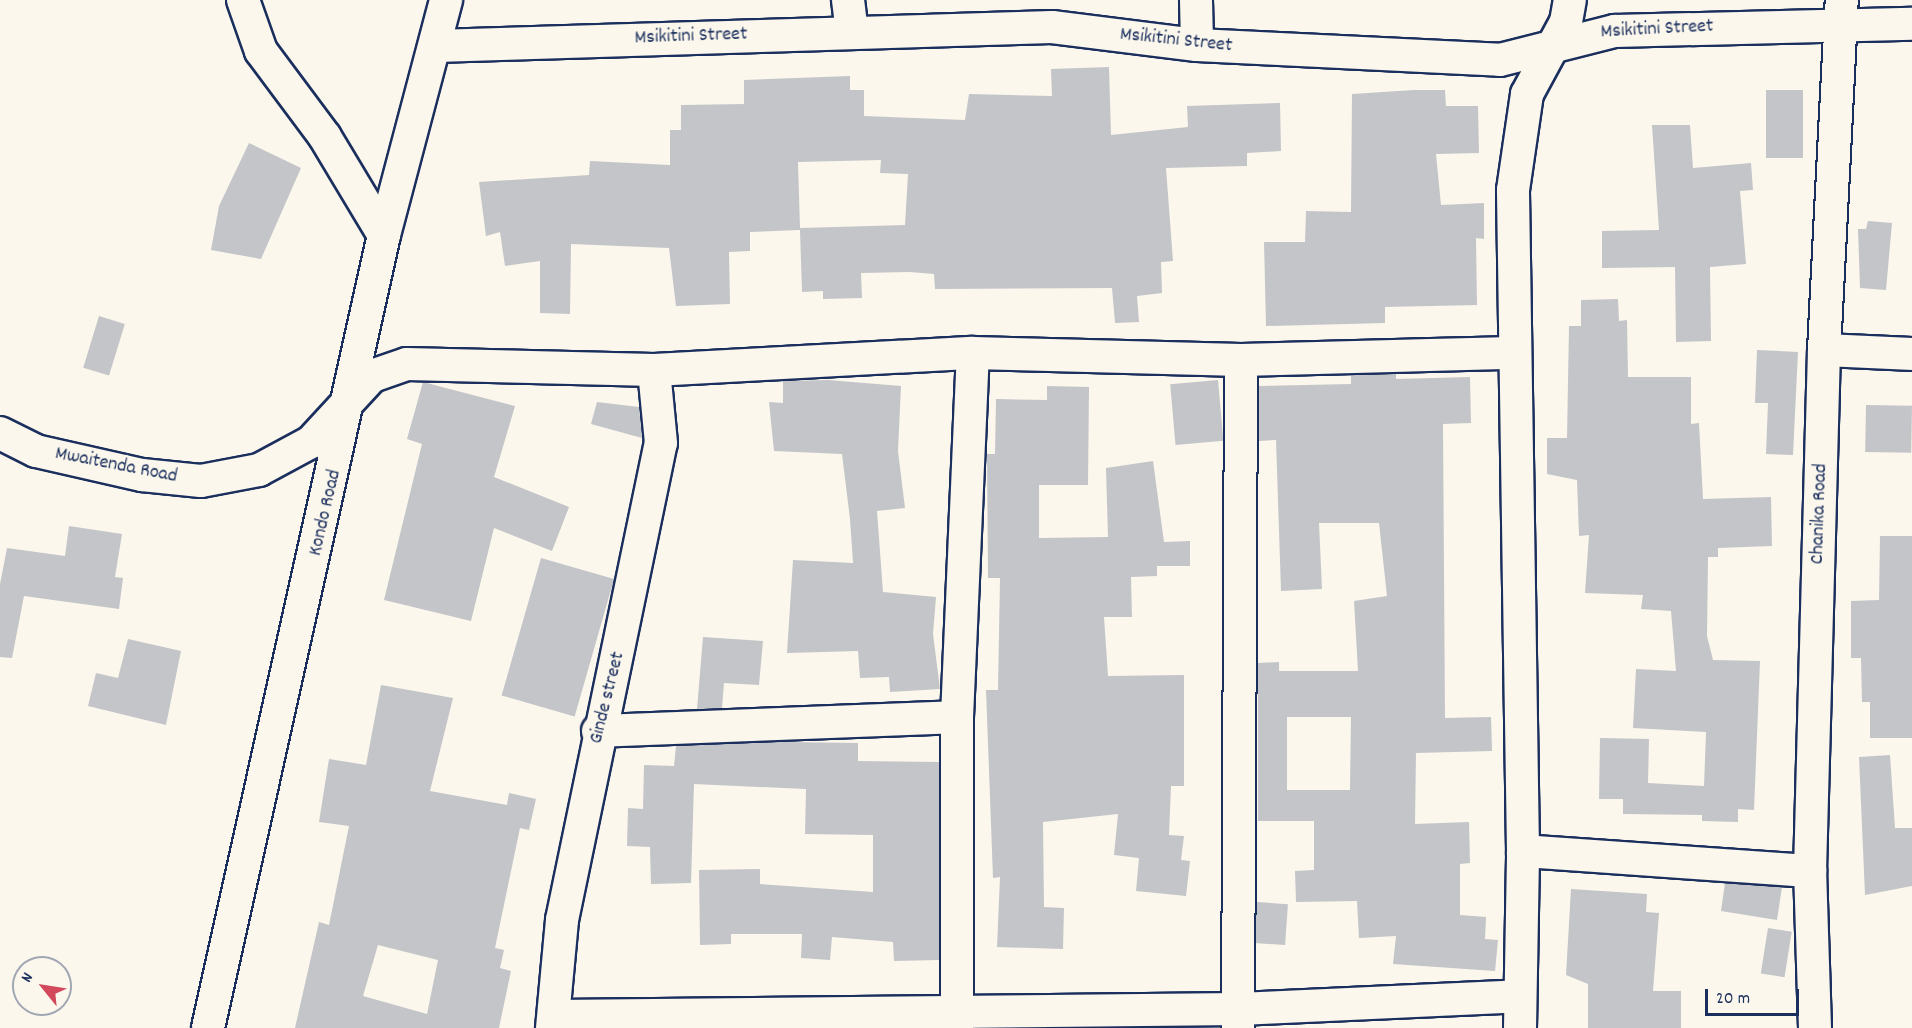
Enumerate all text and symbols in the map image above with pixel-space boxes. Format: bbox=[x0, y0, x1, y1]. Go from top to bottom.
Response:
street label: Msikitini Street bbox=[1600, 15, 1714, 45]
street label: Msikitini Street bbox=[634, 23, 748, 51]
street label: Msikitini Street bbox=[1119, 23, 1233, 59]
street label: Mwaitenda Road bbox=[53, 442, 179, 490]
street label: Chanika Road bbox=[1806, 463, 1834, 565]
street label: Kondo Road bbox=[304, 468, 348, 558]
street label: Ginde street bbox=[585, 650, 631, 746]
north arrow bbox=[12, 956, 72, 1016]
text: N bbox=[16, 969, 40, 987]
scale bar bbox=[1708, 977, 1802, 1015]
text: 20 m bbox=[1716, 987, 1750, 1012]

